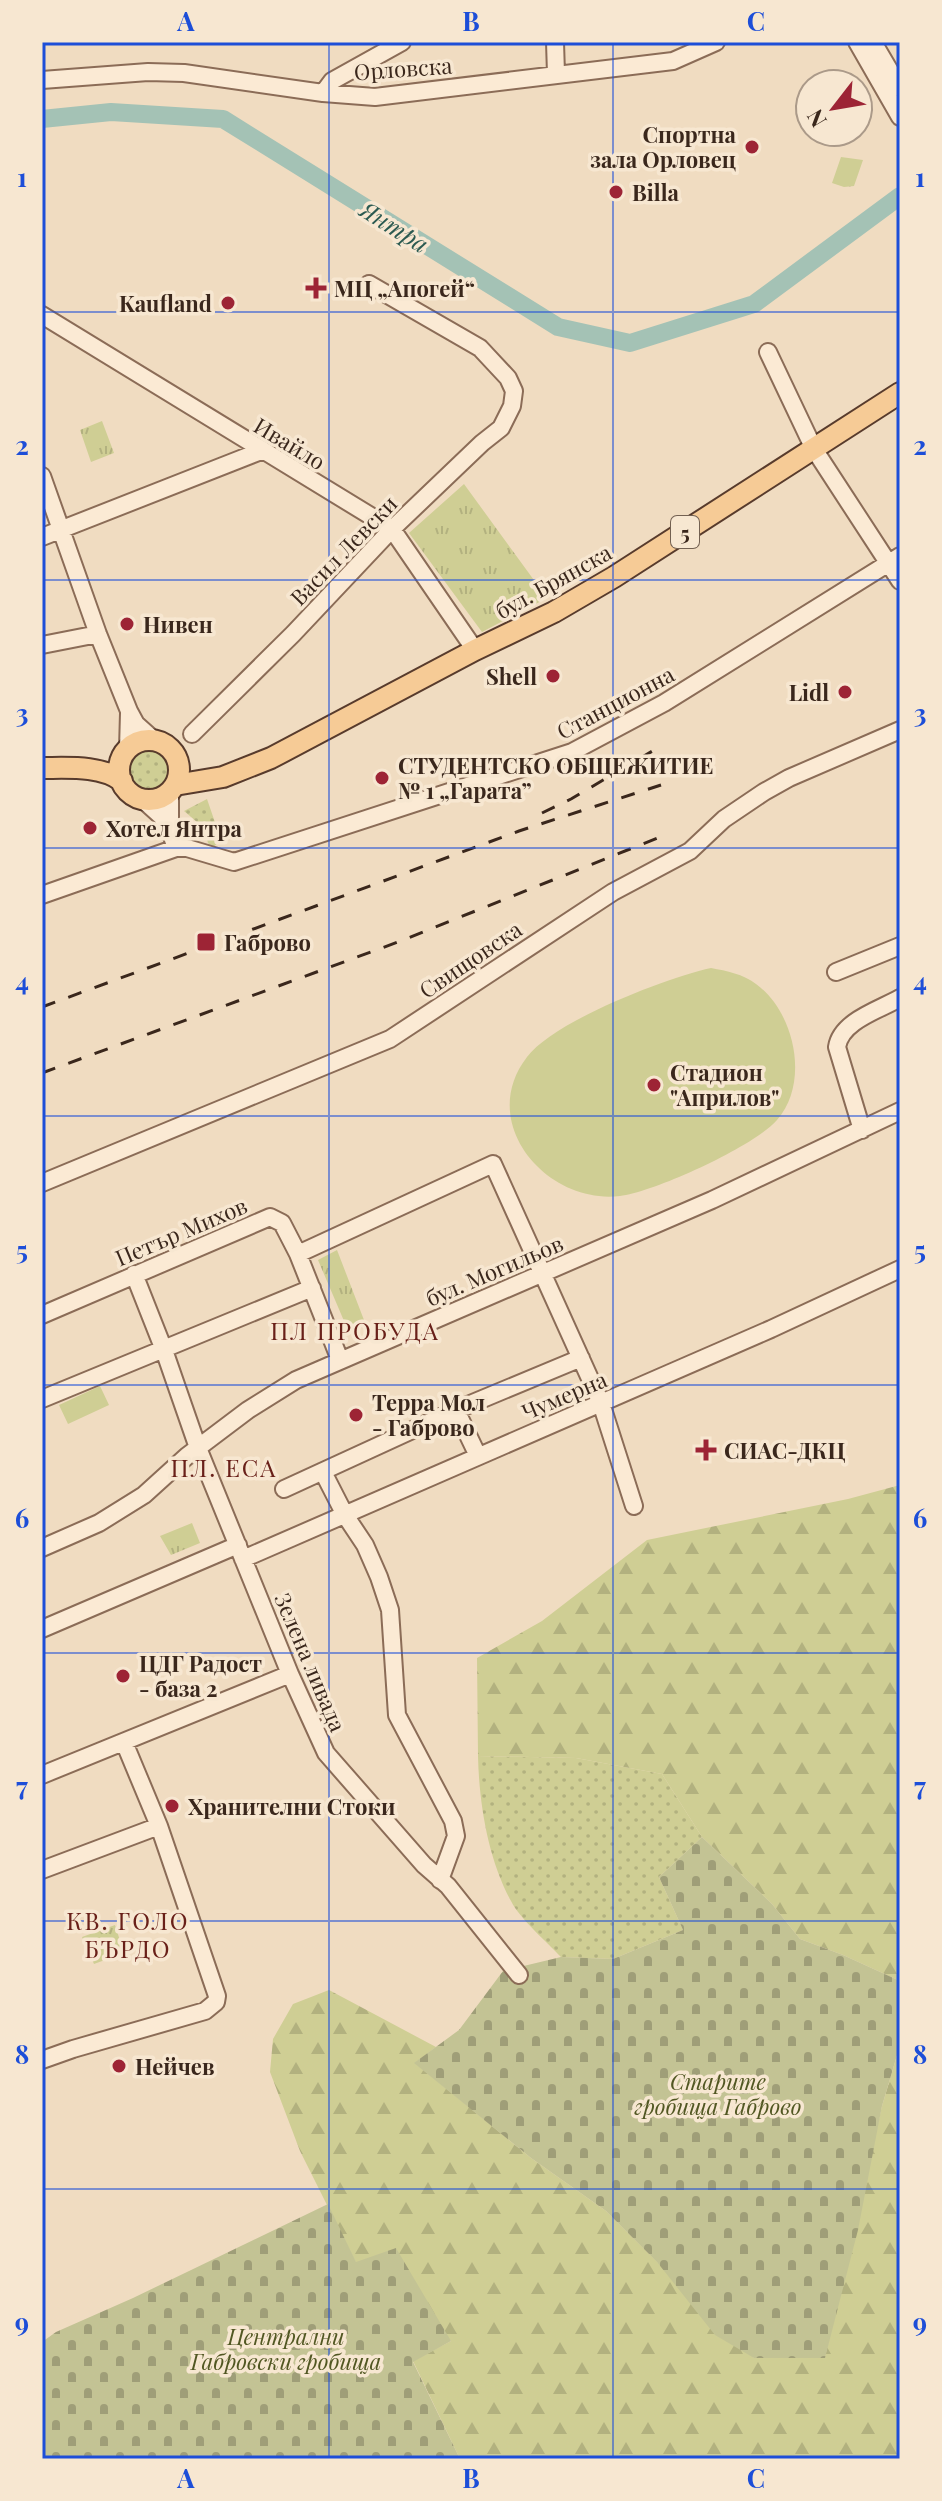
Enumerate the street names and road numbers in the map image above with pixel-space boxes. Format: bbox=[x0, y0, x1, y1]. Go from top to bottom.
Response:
street label: Орловска bbox=[353, 50, 453, 86]
street label: Ивайло bbox=[249, 410, 331, 476]
street label: Васил Левски bbox=[283, 488, 403, 611]
road number: 5 bbox=[671, 516, 699, 548]
street label: бул. Брянска bbox=[489, 537, 617, 625]
street label: Станционна bbox=[551, 658, 679, 746]
street label: Свищовска bbox=[413, 914, 527, 1004]
street label: Петър Михов bbox=[110, 1190, 252, 1272]
street label: бул. Могильов bbox=[421, 1228, 567, 1312]
street label: Чумерна bbox=[517, 1364, 611, 1426]
street label: Зелена ливада bbox=[268, 1588, 354, 1736]

